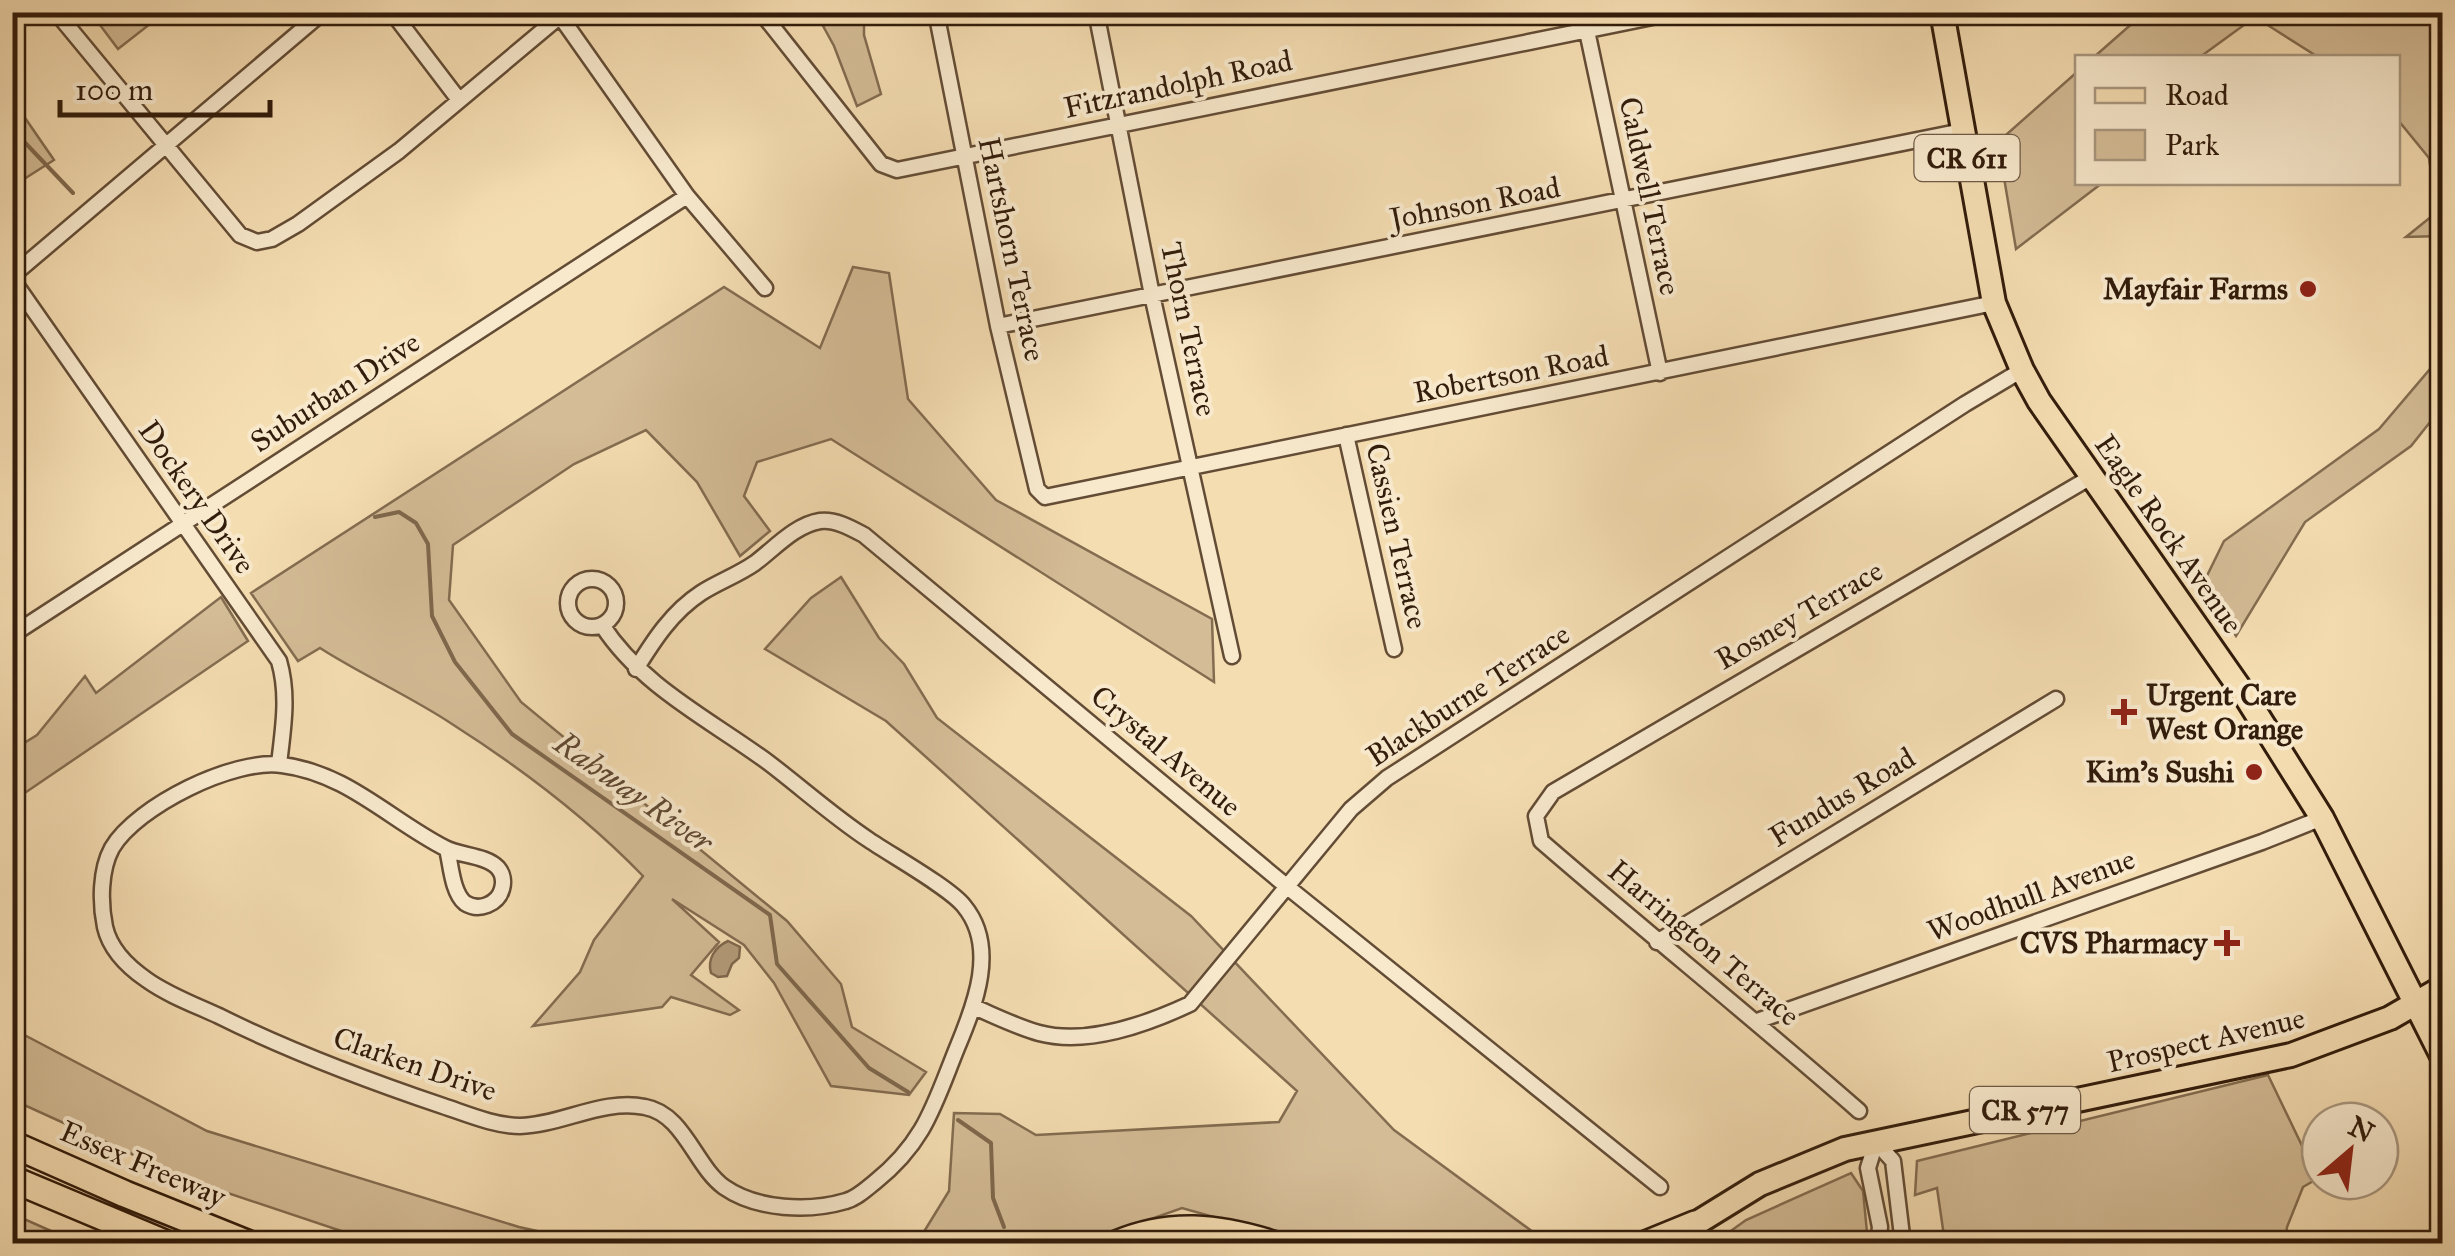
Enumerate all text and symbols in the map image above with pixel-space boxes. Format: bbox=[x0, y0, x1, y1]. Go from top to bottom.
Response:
street label: Fitzrandolph Road bbox=[1060, 42, 1296, 126]
scale bar bbox=[60, 55, 270, 117]
legend bbox=[2075, 55, 2400, 185]
text: 100 m bbox=[75, 72, 153, 108]
text: Road bbox=[2165, 77, 2229, 113]
street label: Caldwell Terrace bbox=[1611, 94, 1689, 298]
text: Park bbox=[2165, 127, 2219, 163]
street label: Hartshorn Terrace bbox=[971, 134, 1053, 364]
road number: CR 611 bbox=[1914, 135, 2020, 181]
street label: Johnson Road bbox=[1384, 169, 1563, 238]
street label: Thorn Terrace bbox=[1153, 239, 1225, 419]
place label: Mayfair Farms bbox=[2103, 271, 2288, 307]
marker: Mayfair Farms bbox=[2297, 278, 2319, 300]
street label: Suburban Drive bbox=[244, 324, 426, 460]
street label: Robertson Road bbox=[1410, 337, 1612, 411]
street label: Dockery Drive bbox=[131, 413, 263, 581]
street label: Eagle Rock Avenue bbox=[2087, 428, 2251, 640]
street label: Cassien Terrace bbox=[1358, 440, 1436, 632]
street label: Rosney Terrace bbox=[1709, 553, 1889, 677]
street label: Blackburne Terrace bbox=[1360, 616, 1576, 774]
place label: Urgent Care West Orange bbox=[2146, 677, 2304, 747]
street label: Crystal Avenue bbox=[1084, 678, 1248, 824]
marker: Urgent Care West Orange bbox=[2111, 699, 2137, 725]
water label: Rahway River bbox=[546, 723, 722, 862]
street label: Fundus Road bbox=[1762, 739, 1922, 855]
place label: Kim's Sushi bbox=[2086, 754, 2235, 790]
marker: Kim's Sushi bbox=[2243, 761, 2265, 783]
street label: Woodhull Avenue bbox=[1922, 841, 2140, 949]
street label: Harrington Terrace bbox=[1601, 852, 1807, 1034]
place label: CVS Pharmacy bbox=[2020, 925, 2208, 961]
marker: CVS Pharmacy bbox=[2216, 932, 2238, 954]
street label: Prospect Avenue bbox=[2104, 1000, 2308, 1080]
street label: Clarken Drive bbox=[329, 1019, 501, 1109]
road number: CR 577 bbox=[1970, 1087, 2080, 1133]
north arrow bbox=[2300, 1101, 2400, 1201]
text: N bbox=[2343, 1108, 2380, 1151]
street label: Essex Freeway bbox=[55, 1113, 232, 1215]

